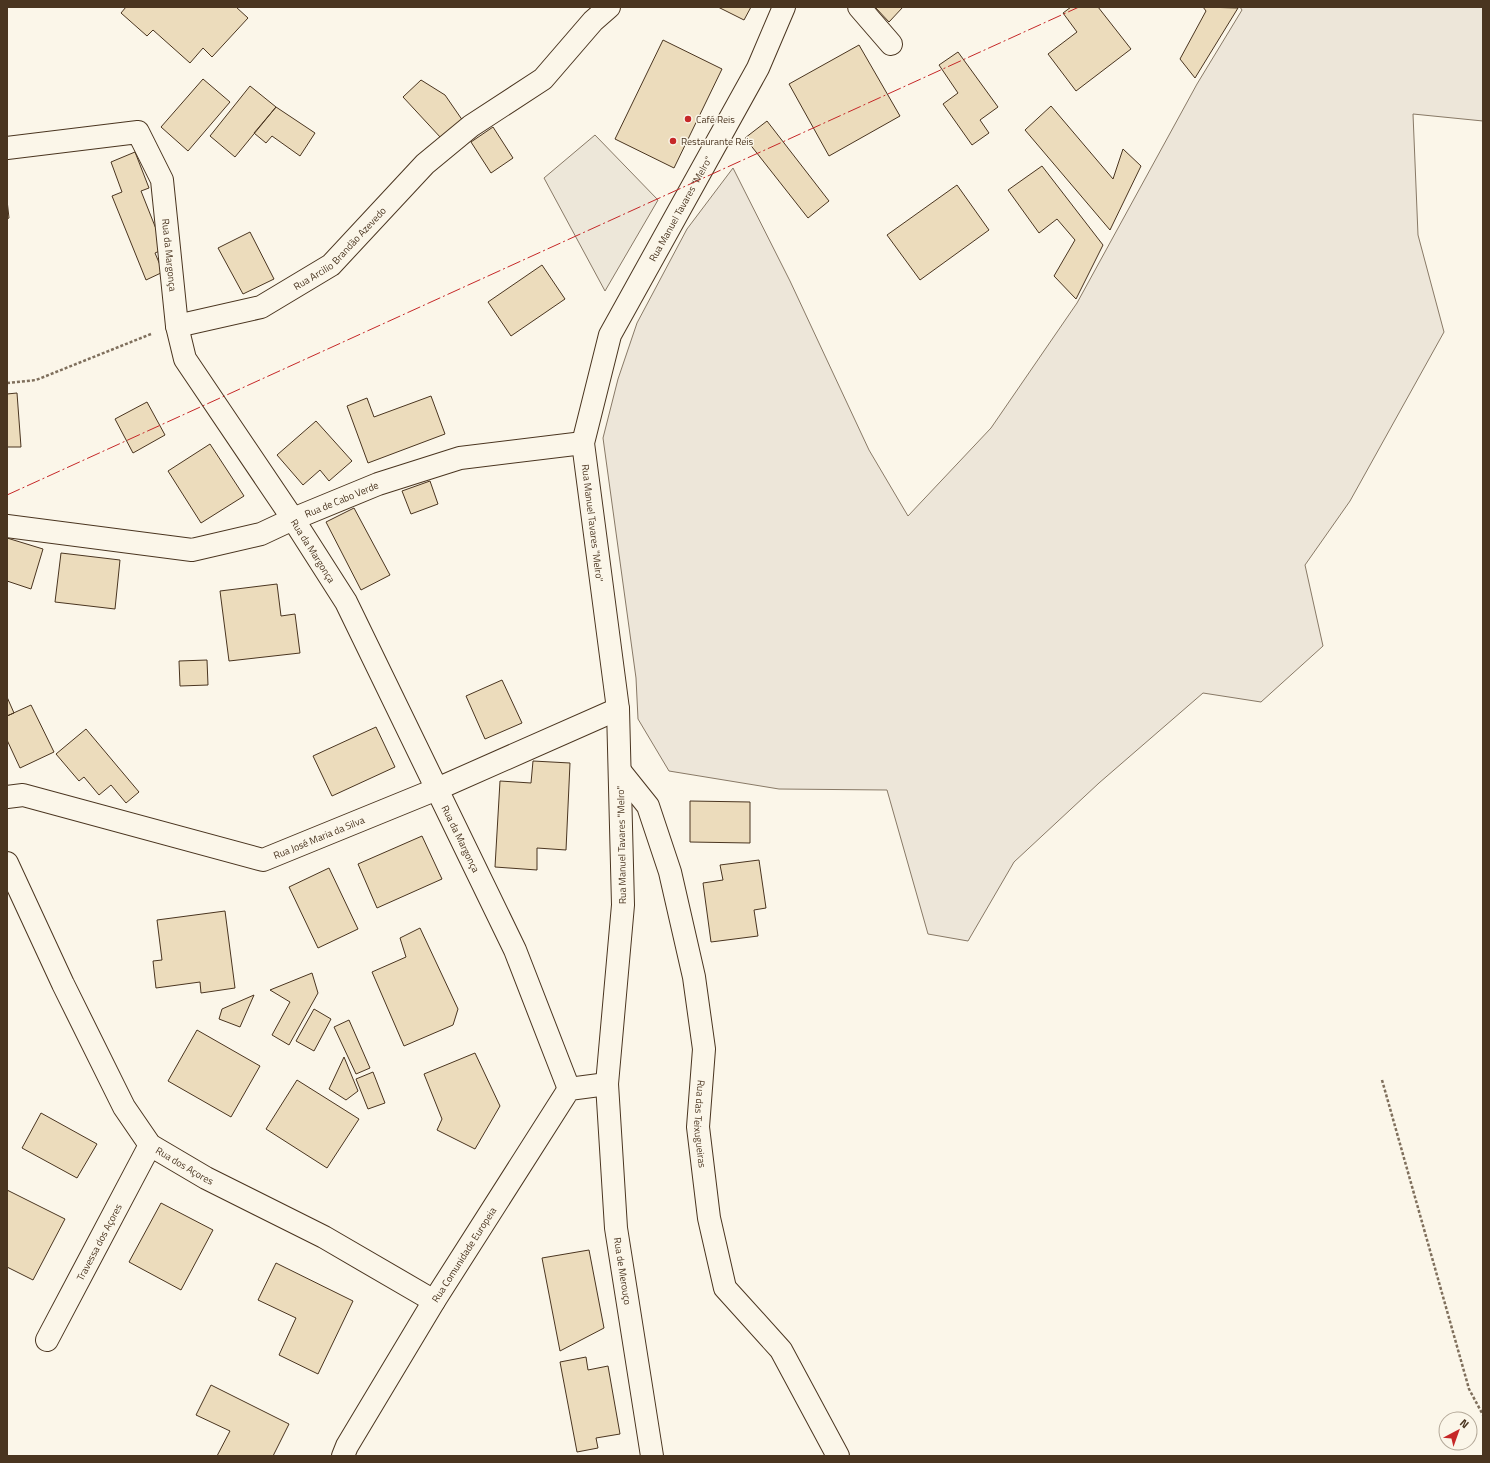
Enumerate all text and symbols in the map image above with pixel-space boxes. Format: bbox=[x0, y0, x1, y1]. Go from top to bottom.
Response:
place label: Café Reis bbox=[696, 112, 735, 127]
marker: Café Reis bbox=[683, 114, 693, 124]
place label: Restaurante Reis bbox=[681, 134, 753, 149]
marker: Restaurante Reis bbox=[668, 136, 678, 146]
street label: Rua Manuel Tavares "Melro" bbox=[645, 153, 716, 264]
street label: Rua Arcilio Brandão Azevedo bbox=[291, 204, 390, 294]
street label: Rua da Margonça bbox=[158, 218, 180, 292]
street label: Rua Manuel Tavares "Melro" bbox=[578, 463, 607, 583]
street label: Rua de Cabo Verde bbox=[302, 478, 381, 521]
street label: Rua da Margonça bbox=[287, 516, 339, 586]
street label: Rua Manuel Tavares "Melro" bbox=[613, 785, 630, 904]
street label: Rua da Margonça bbox=[438, 803, 483, 875]
street label: Rua José Maria da Silva bbox=[271, 812, 367, 863]
street label: Rua das Teixugueiras bbox=[690, 1079, 710, 1169]
street label: Rua dos Açores bbox=[153, 1143, 216, 1189]
street label: Travessa dos Açores bbox=[73, 1201, 126, 1283]
street label: Rua Comunidade Europeia bbox=[428, 1204, 500, 1305]
street label: Rua de Merouço bbox=[610, 1236, 635, 1306]
north arrow bbox=[1438, 1411, 1478, 1451]
text: N bbox=[1456, 1415, 1473, 1432]

